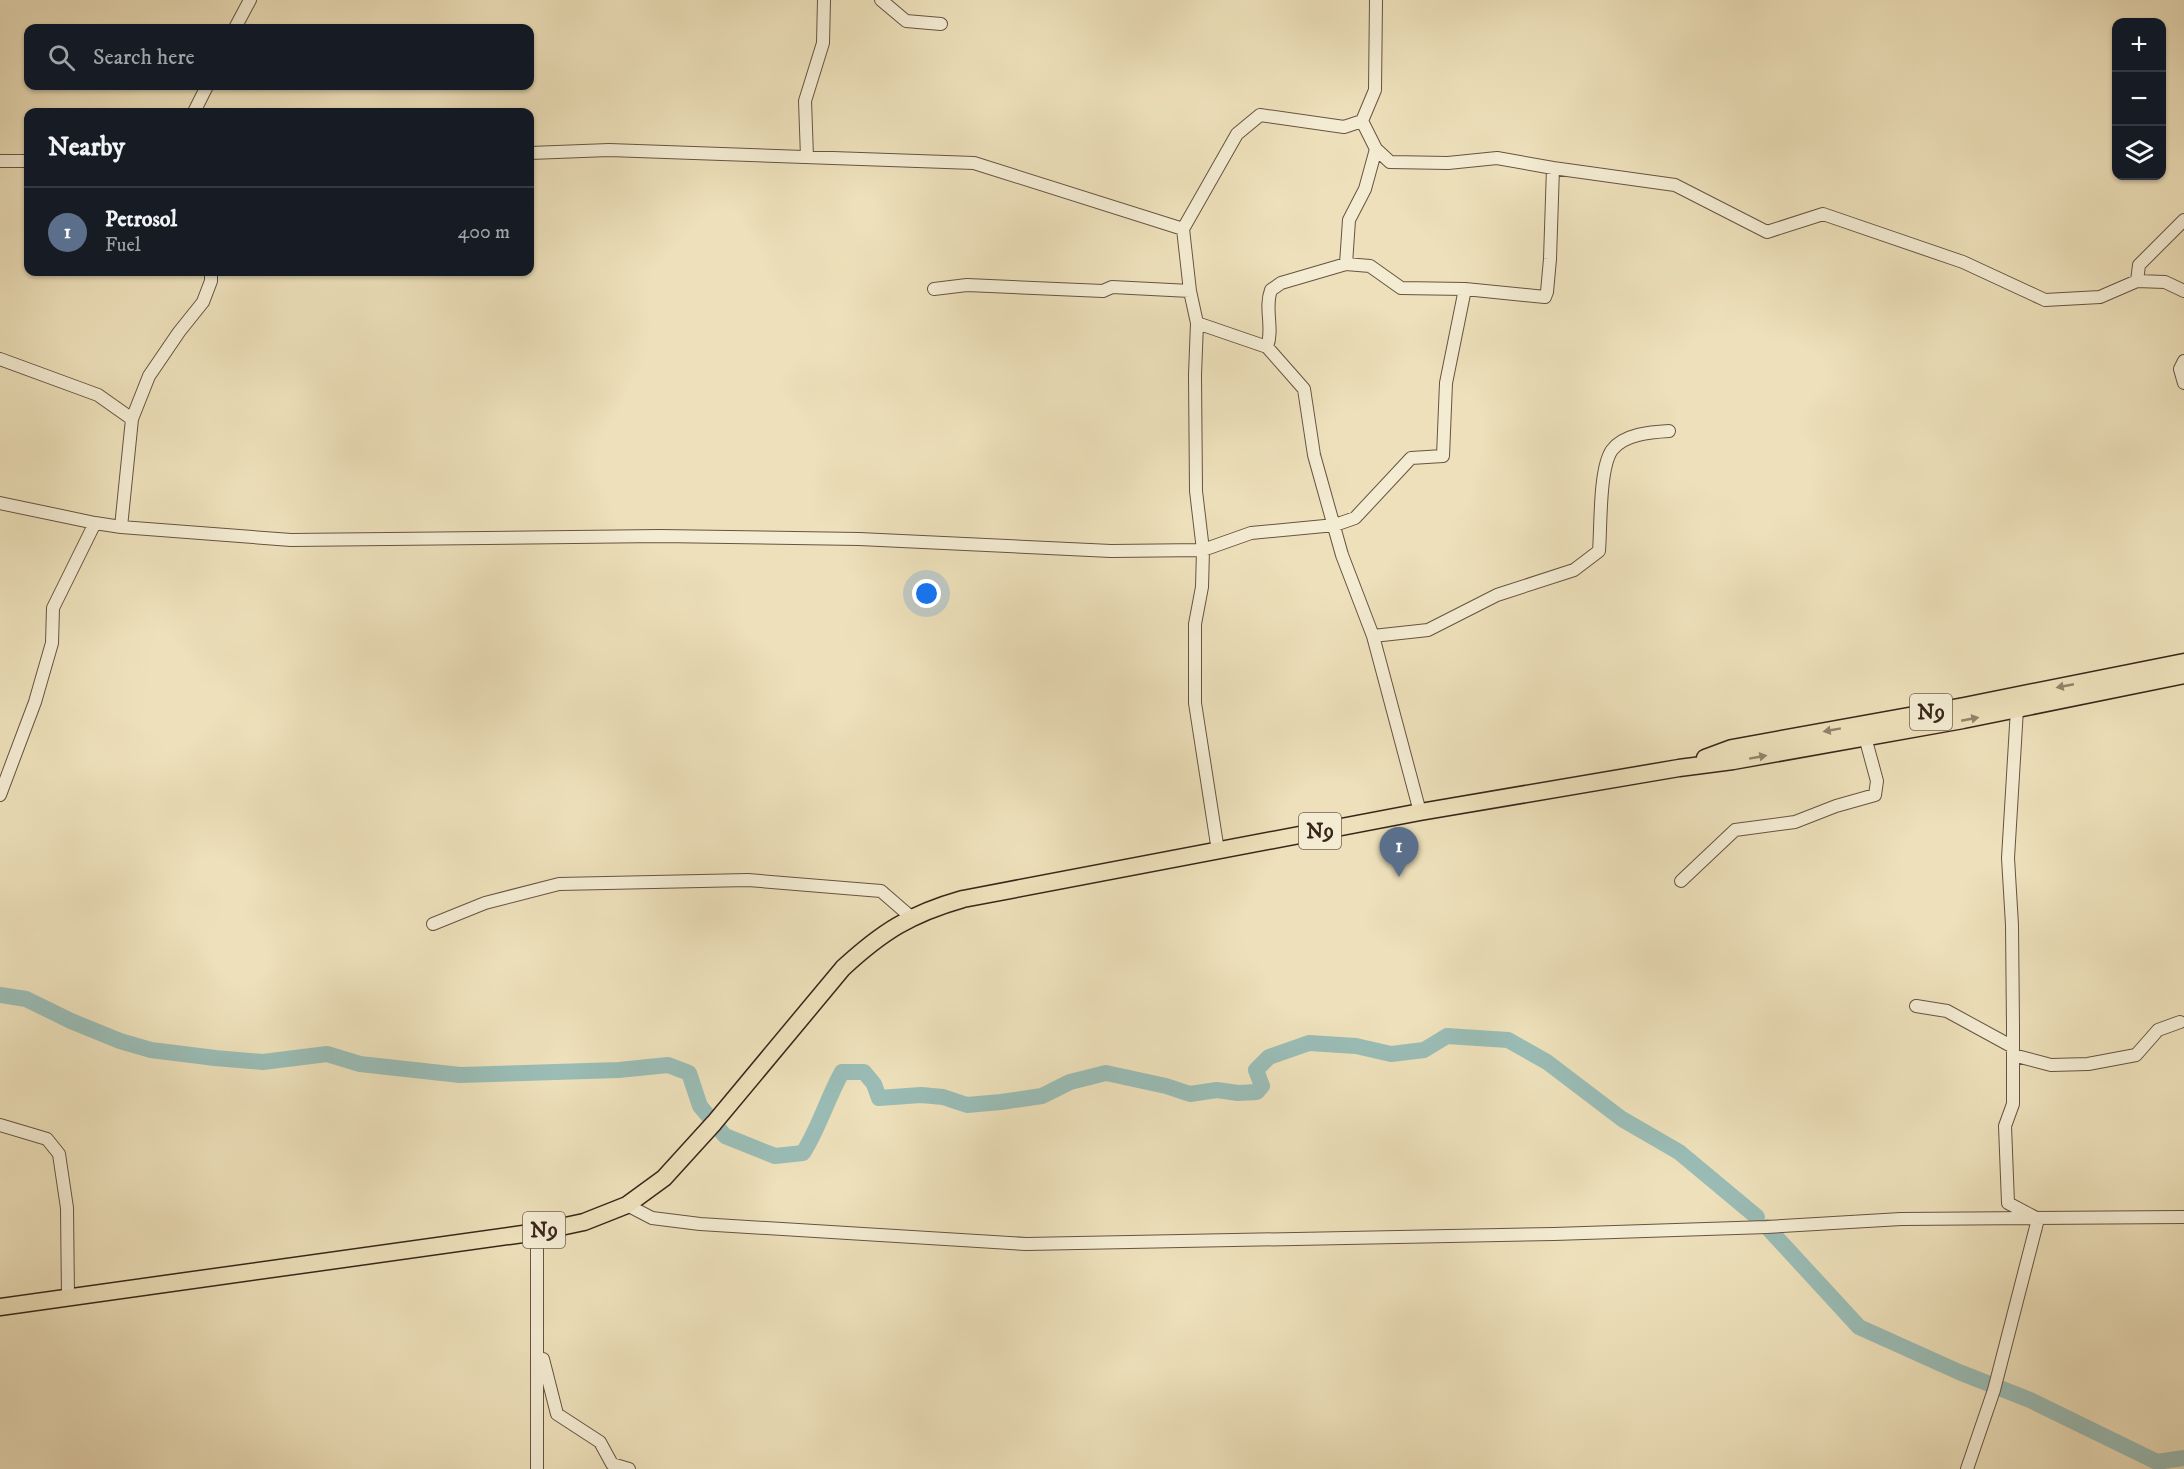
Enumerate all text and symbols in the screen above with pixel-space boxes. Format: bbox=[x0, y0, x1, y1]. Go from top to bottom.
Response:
map controls bbox=[2112, 18, 2166, 180]
button: + bbox=[2112, 18, 2166, 72]
search box bbox=[24, 24, 534, 90]
icon: search bbox=[45, 41, 78, 74]
text: Search here bbox=[93, 44, 195, 71]
button: − bbox=[2112, 72, 2166, 126]
button: layers bbox=[2112, 126, 2166, 180]
text: Nearby bbox=[48, 131, 125, 164]
text: Petrosol bbox=[105, 206, 177, 233]
text: 1 bbox=[64, 220, 71, 245]
text: 400 m bbox=[458, 220, 510, 245]
text: Fuel bbox=[105, 233, 141, 258]
your location bbox=[912, 579, 941, 608]
one-way arrow bbox=[2055, 682, 2074, 691]
road number: N9 bbox=[1910, 694, 1952, 730]
one-way arrow bbox=[1961, 714, 1980, 723]
one-way arrow bbox=[1822, 726, 1841, 735]
one-way arrow bbox=[1748, 752, 1767, 761]
road number: N9 bbox=[1299, 813, 1341, 849]
pin: 1 bbox=[1380, 828, 1418, 877]
road number: N9 bbox=[523, 1212, 565, 1248]

